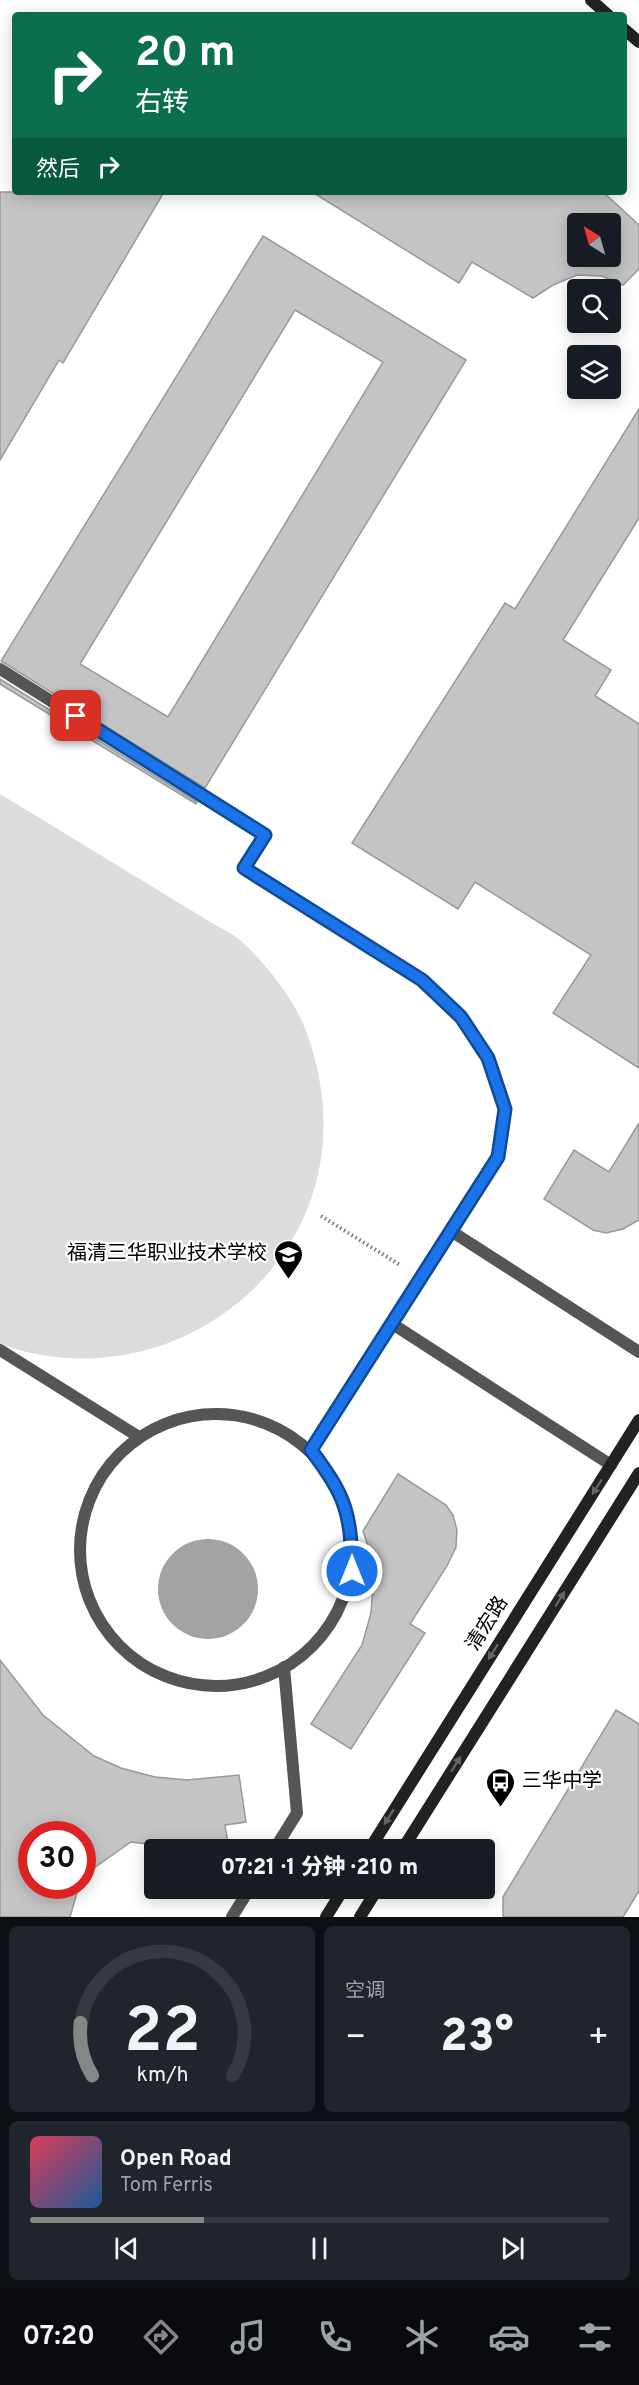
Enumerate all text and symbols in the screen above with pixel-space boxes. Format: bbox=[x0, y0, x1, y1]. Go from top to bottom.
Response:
text: 20 m bbox=[135, 28, 236, 81]
icon: right bbox=[36, 36, 114, 114]
text: 右转 bbox=[135, 87, 189, 121]
icon: right bbox=[92, 150, 125, 183]
text: 然后 bbox=[36, 157, 80, 184]
north arrow bbox=[567, 213, 621, 267]
map controls bbox=[567, 213, 621, 399]
button: search bbox=[567, 279, 621, 333]
button: layers bbox=[567, 345, 621, 399]
pin bbox=[50, 690, 101, 741]
icon: arrive bbox=[59, 699, 92, 732]
school or university icon: 福清三华职业技术学校 bbox=[272, 1238, 304, 1280]
place label: 福清三华职业技术学校 bbox=[67, 1241, 267, 1267]
one-way arrow bbox=[592, 1479, 603, 1495]
position arrow bbox=[320, 1539, 384, 1603]
one-way arrow bbox=[554, 1591, 565, 1608]
street label: 清宏路 bbox=[461, 1592, 515, 1656]
one-way arrow bbox=[488, 1644, 499, 1660]
one-way arrow bbox=[450, 1756, 461, 1773]
bus stop icon: 三华中学 bbox=[485, 1766, 517, 1808]
place label: 三华中学 bbox=[522, 1769, 602, 1795]
one-way arrow bbox=[384, 1809, 395, 1825]
speed limit sign: 30 bbox=[18, 1821, 96, 1899]
text: 07:21 · 1 分钟 · 210 m bbox=[221, 1855, 418, 1882]
text: 空调 bbox=[345, 1979, 385, 2005]
text: 22 bbox=[124, 1995, 200, 2074]
text: 23° bbox=[440, 2010, 514, 2067]
text: − bbox=[345, 2018, 366, 2060]
text: + bbox=[588, 2018, 609, 2060]
text: km/h bbox=[136, 2062, 188, 2089]
text: Open Road bbox=[120, 2146, 232, 2173]
text: Tom Ferris bbox=[120, 2173, 213, 2199]
icon: previous bbox=[110, 2232, 143, 2265]
icon: pause bbox=[303, 2232, 336, 2265]
icon: next bbox=[496, 2232, 529, 2265]
icon: directions bbox=[140, 2316, 182, 2358]
icon: music bbox=[227, 2316, 269, 2358]
icon: phone bbox=[314, 2316, 356, 2358]
icon: climate bbox=[401, 2316, 443, 2358]
icon: car bbox=[488, 2316, 530, 2358]
icon: filters bbox=[574, 2316, 616, 2358]
text: 07:20 bbox=[22, 2320, 95, 2354]

